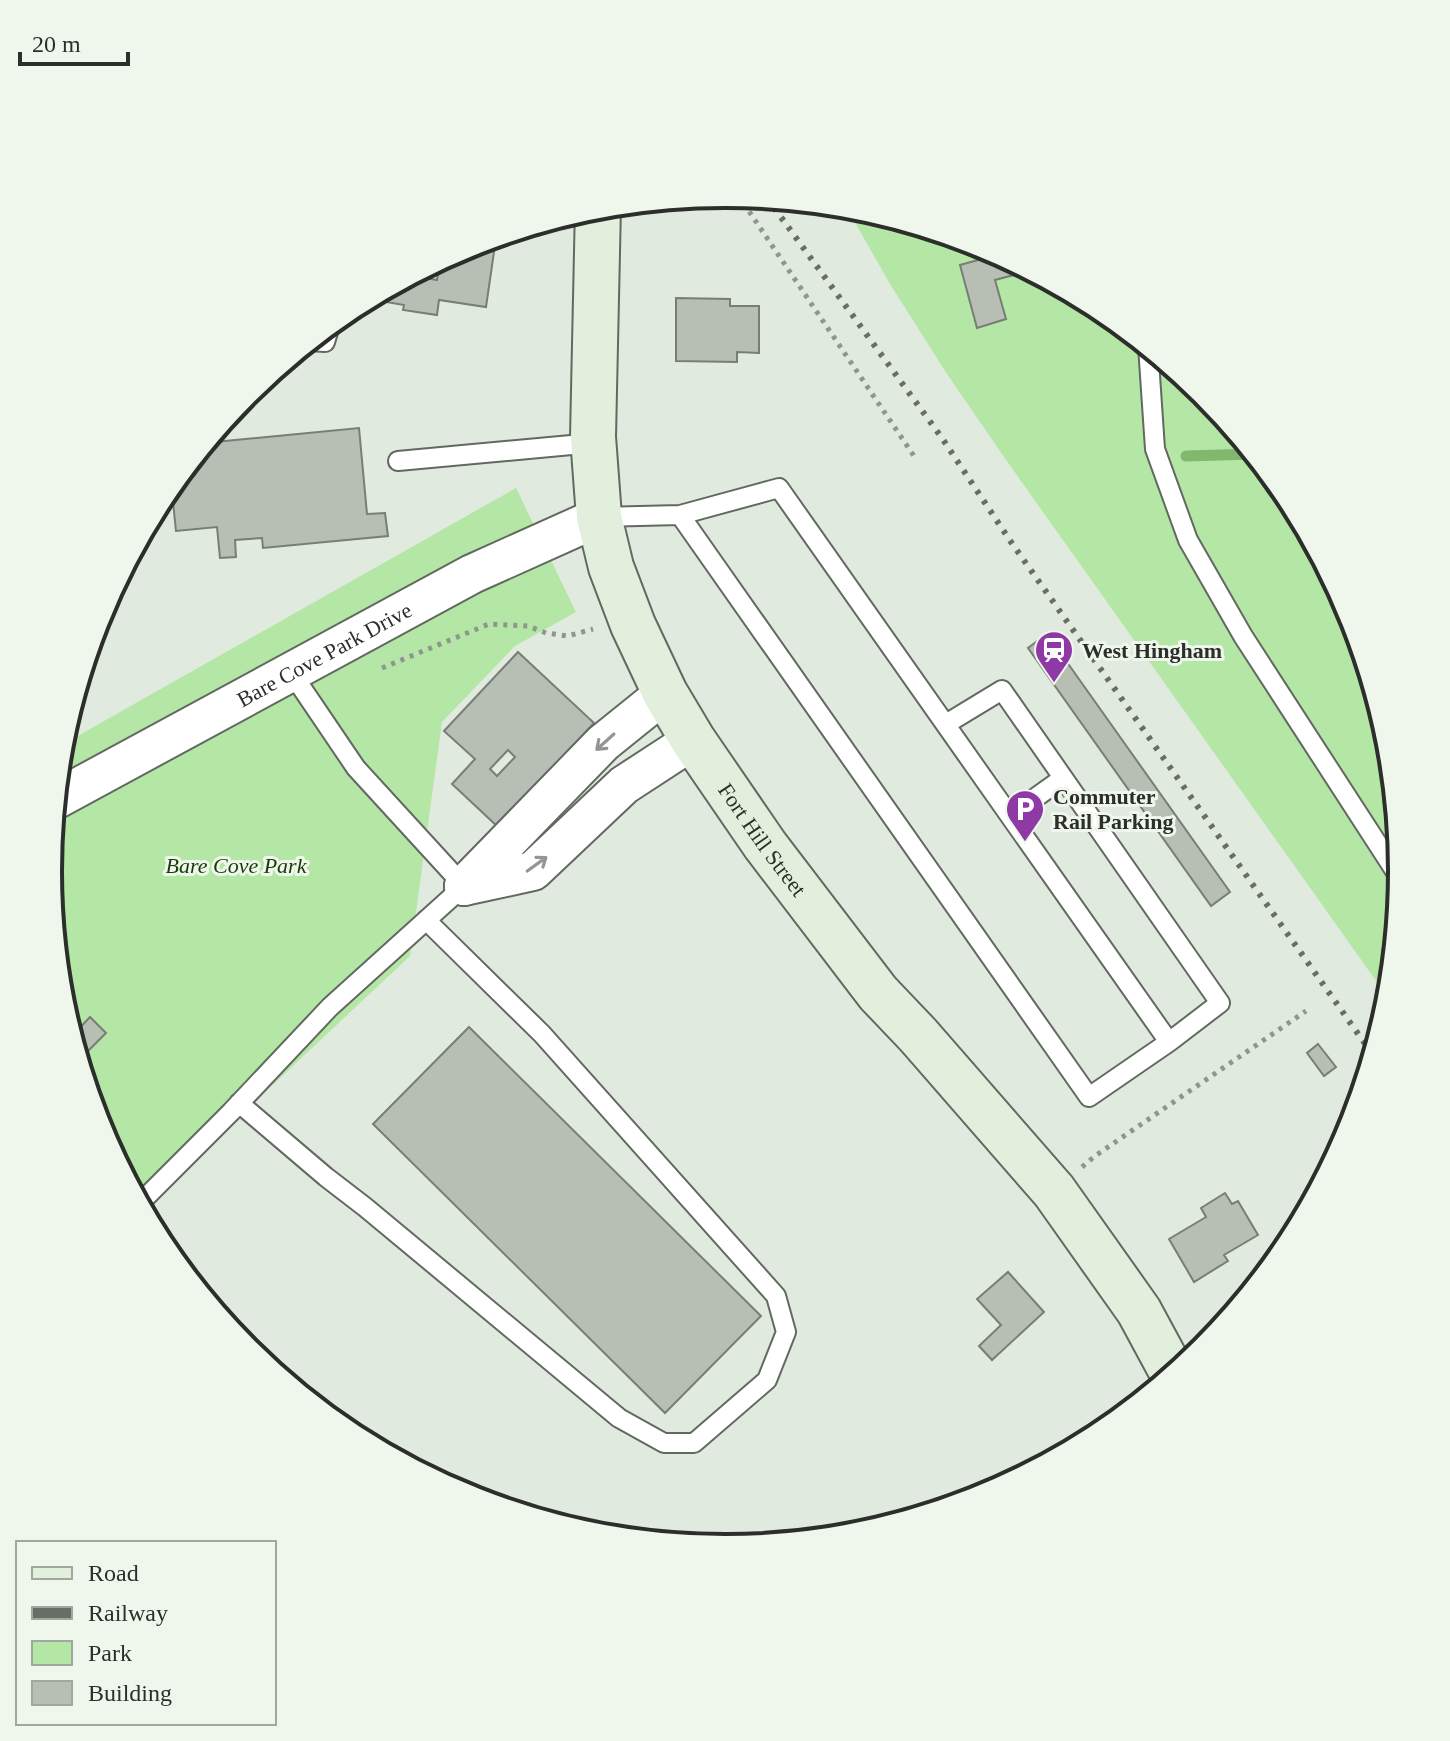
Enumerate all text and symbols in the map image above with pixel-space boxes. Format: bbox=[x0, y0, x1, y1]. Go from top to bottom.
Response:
scale bar bbox=[20, 16, 128, 66]
text: 20 m bbox=[32, 31, 81, 57]
street label: Bare Cove Park Drive bbox=[233, 597, 416, 712]
station icon: West Hingham bbox=[1033, 629, 1075, 684]
place label: West Hingham bbox=[1082, 638, 1222, 663]
one-way arrow bbox=[595, 733, 615, 751]
street label: Fort Hill Street bbox=[713, 778, 811, 901]
place label: Commuter Rail Parking bbox=[1053, 784, 1173, 834]
parking icon: Commuter Rail Parking bbox=[1004, 788, 1046, 843]
park label: Bare Cove Park bbox=[166, 853, 308, 878]
one-way arrow bbox=[526, 856, 547, 873]
legend bbox=[16, 1541, 276, 1725]
text: Road bbox=[88, 1560, 139, 1586]
text: Railway bbox=[88, 1600, 168, 1626]
text: Park bbox=[88, 1640, 132, 1666]
text: Building bbox=[88, 1680, 172, 1706]

